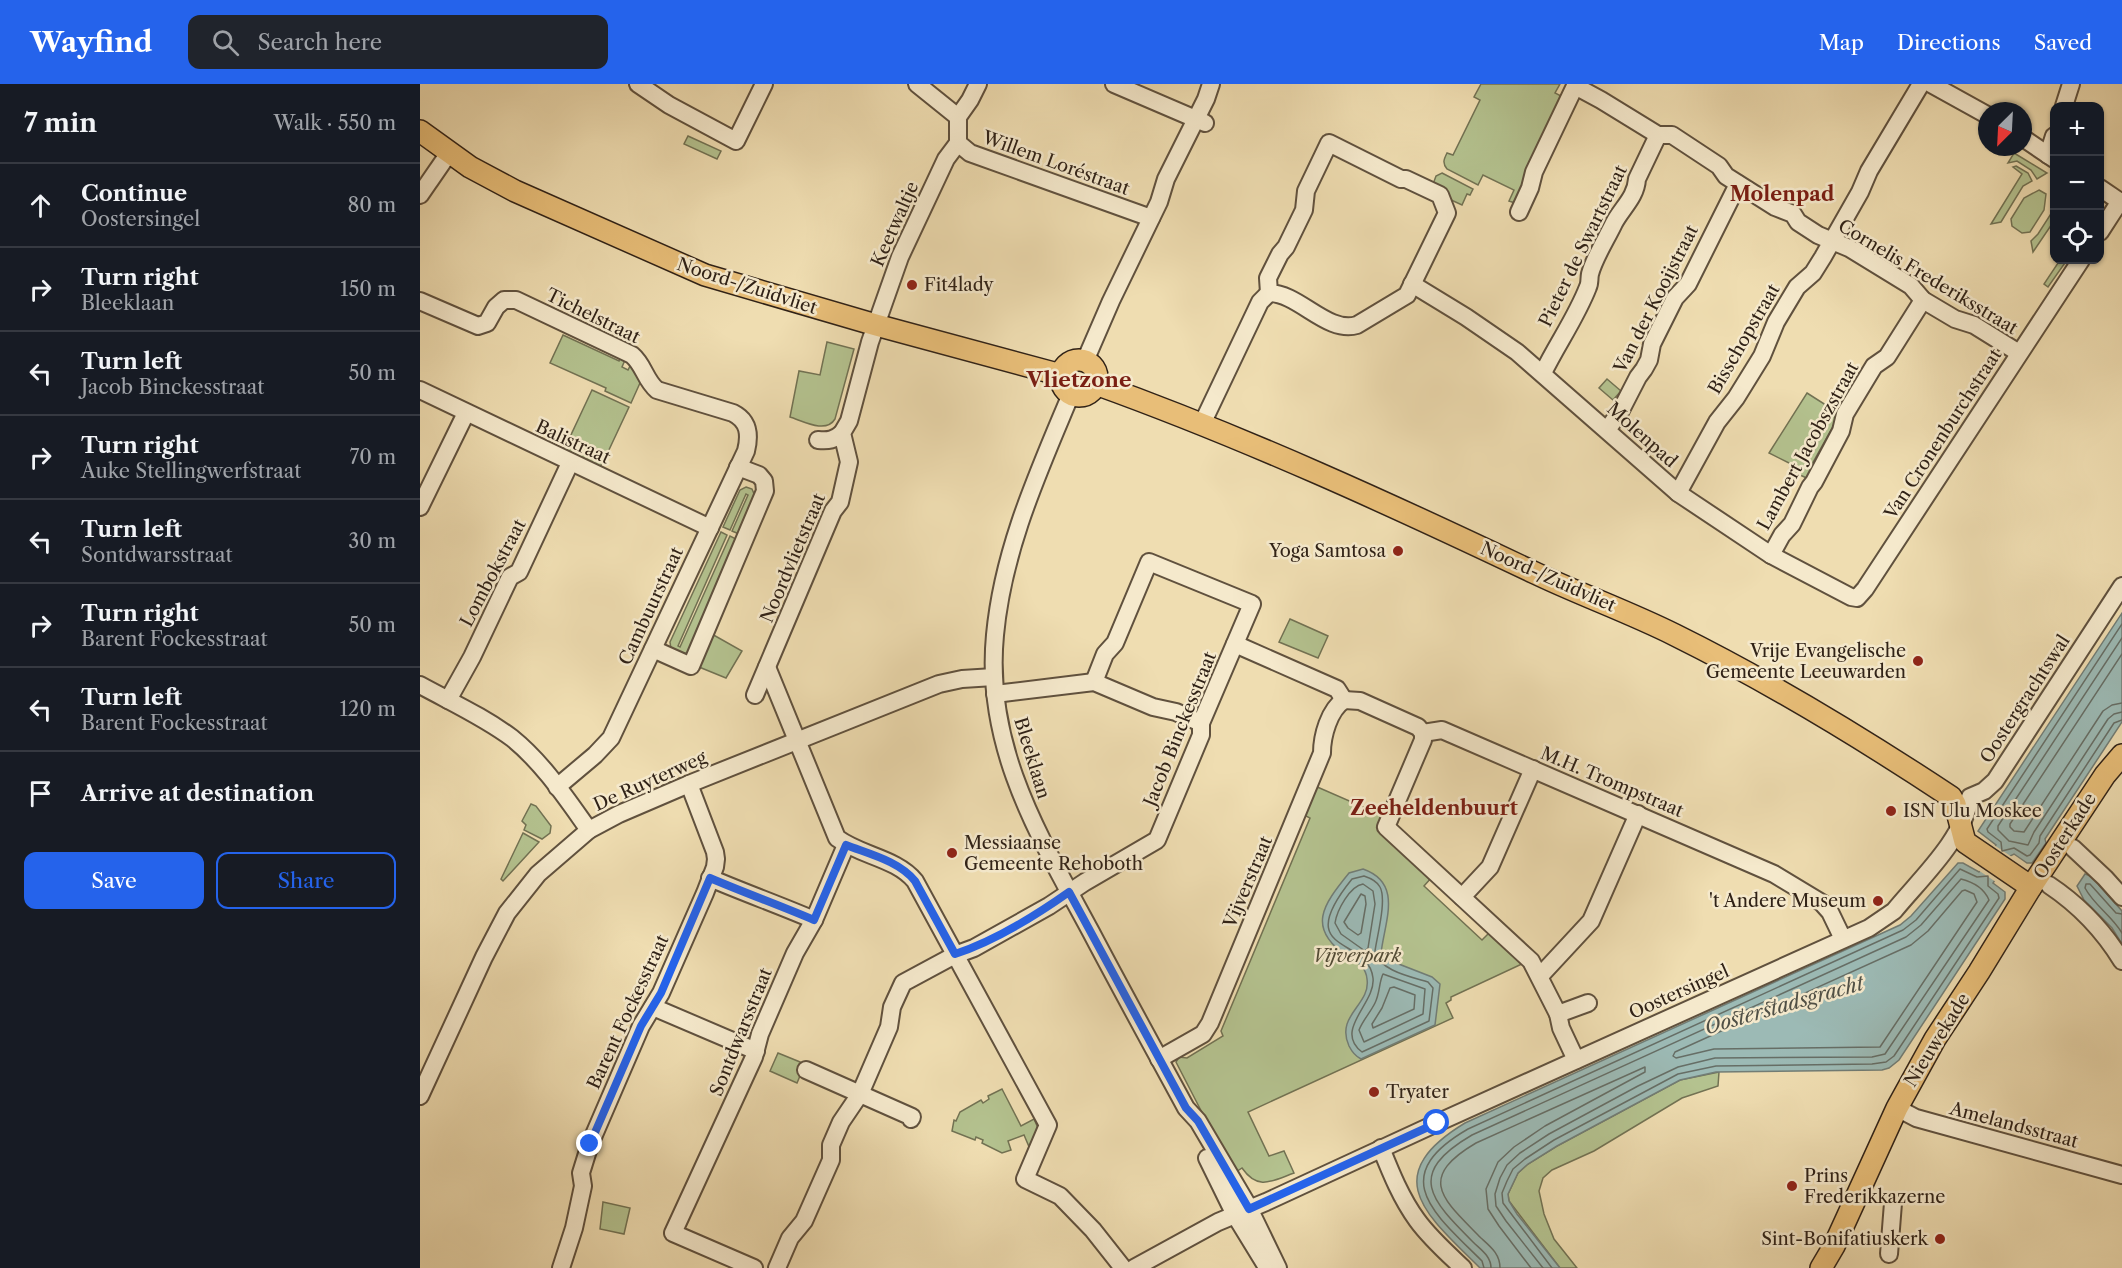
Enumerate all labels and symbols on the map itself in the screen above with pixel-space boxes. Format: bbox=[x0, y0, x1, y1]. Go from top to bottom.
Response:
north arrow bbox=[1978, 102, 2032, 156]
street label: Willem Loréstraat bbox=[979, 126, 1133, 200]
street label: Pieter de Swartstraat bbox=[1534, 161, 1632, 330]
street label: Keetwaltje bbox=[866, 178, 924, 270]
district label: Molenpad bbox=[1730, 182, 1835, 206]
street label: Cornelis Frederiksstraat bbox=[1834, 215, 2022, 340]
street label: Van der Kooijstraat bbox=[1609, 221, 1703, 377]
street label: Noord-/Zuidvliet bbox=[674, 253, 820, 319]
place label: Fit4lady bbox=[924, 274, 995, 296]
marker: Fit4lady bbox=[905, 278, 919, 292]
street label: Bisschopstraat bbox=[1704, 279, 1785, 398]
street label: Tichelstraat bbox=[542, 284, 644, 348]
street label: Van Cronenburchstraat bbox=[1879, 344, 2007, 524]
street label: Lambert Jacobszstraat bbox=[1753, 358, 1864, 534]
district label: Vlietzone bbox=[1025, 367, 1132, 392]
street label: Molenpad bbox=[1602, 398, 1682, 472]
street label: Balistraat bbox=[532, 415, 614, 469]
street label: Noordvlietstraat bbox=[756, 489, 830, 626]
street label: Lombokstraat bbox=[455, 515, 531, 631]
street label: Noord-/Zuidvliet bbox=[1477, 537, 1620, 617]
place label: Yoga Samtosa bbox=[1268, 540, 1386, 562]
street label: Cambuurstraat bbox=[614, 543, 688, 669]
marker: Yoga Samtosa bbox=[1391, 544, 1405, 558]
street label: Oostergrachtswal bbox=[1975, 631, 2075, 767]
place label: Vrije Evangelische Gemeente Leeuwarden bbox=[1706, 640, 1906, 683]
street label: Jacob Binckesstraat bbox=[1138, 648, 1221, 812]
marker: Vrije Evangelische Gemeente Leeuwarden bbox=[1911, 654, 1925, 668]
street label: Bleeklaan bbox=[1009, 715, 1055, 801]
street label: M.H. Trompstraat bbox=[1537, 742, 1687, 822]
street label: De Ruyterweg bbox=[590, 746, 710, 816]
street label: Oosterkade bbox=[2029, 789, 2101, 883]
district label: Zeeheldenbuurt bbox=[1350, 796, 1518, 820]
place label: ISN Ulu Moskee bbox=[1903, 800, 2042, 822]
marker: ISN Ulu Moskee bbox=[1884, 804, 1898, 818]
place label: Messiaanse Gemeente Rehoboth bbox=[964, 832, 1143, 875]
street label: Vijverstraat bbox=[1218, 832, 1277, 932]
marker: Messiaanse Gemeente Rehoboth bbox=[945, 846, 959, 860]
place label: 't Andere Museum bbox=[1709, 890, 1866, 912]
marker: 't Andere Museum bbox=[1871, 894, 1885, 908]
street label: Barent Fockesstraat bbox=[583, 931, 674, 1093]
park label: Vijverpark bbox=[1313, 945, 1402, 967]
street label: Oostersingel bbox=[1626, 960, 1732, 1024]
street label: Sontdwarsstraat bbox=[705, 964, 777, 1099]
water label: Oosterstadsgracht bbox=[1702, 971, 1867, 1039]
street label: Nieuwekade bbox=[1900, 989, 1974, 1091]
place label: Tryater bbox=[1386, 1081, 1449, 1103]
marker: Tryater bbox=[1367, 1085, 1381, 1099]
street label: Amelandsstraat bbox=[1946, 1097, 2081, 1153]
route start bbox=[1423, 1109, 1449, 1135]
route end bbox=[576, 1130, 602, 1156]
place label: Prins Frederikkazerne bbox=[1804, 1165, 1945, 1208]
marker: Prins Frederikkazerne bbox=[1785, 1179, 1799, 1193]
place label: Sint-Bonifatiuskerk bbox=[1761, 1228, 1930, 1250]
marker: Sint-Bonifatiuskerk bbox=[1933, 1232, 1947, 1246]

